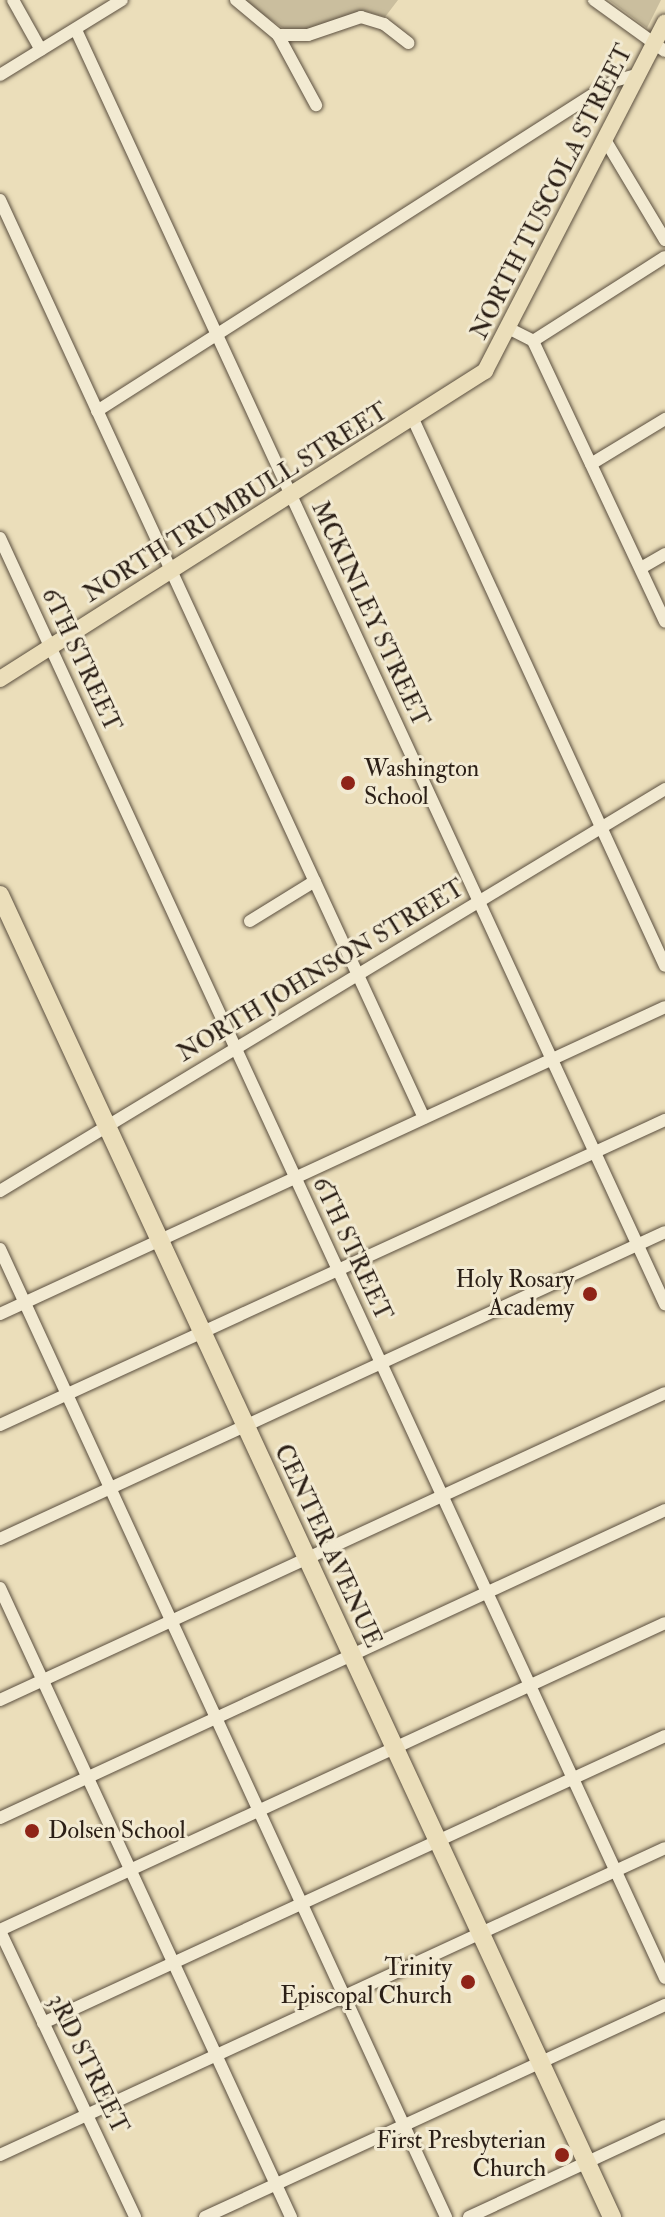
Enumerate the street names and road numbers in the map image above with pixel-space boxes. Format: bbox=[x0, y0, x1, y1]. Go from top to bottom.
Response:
street label: NORTH TUSCOLA STREET bbox=[465, 40, 639, 344]
street label: NORTH TRUMBULL STREET bbox=[78, 397, 394, 609]
street label: MCKINLEY STREET bbox=[305, 497, 435, 731]
street label: 6TH STREET bbox=[35, 584, 127, 736]
street label: NORTH JOHNSON STREET bbox=[172, 874, 470, 1068]
street label: 6TH STREET bbox=[306, 1173, 398, 1325]
street label: CENTER AVENUE bbox=[268, 1440, 388, 1652]
street label: 3RD STREET bbox=[42, 1989, 134, 2139]

